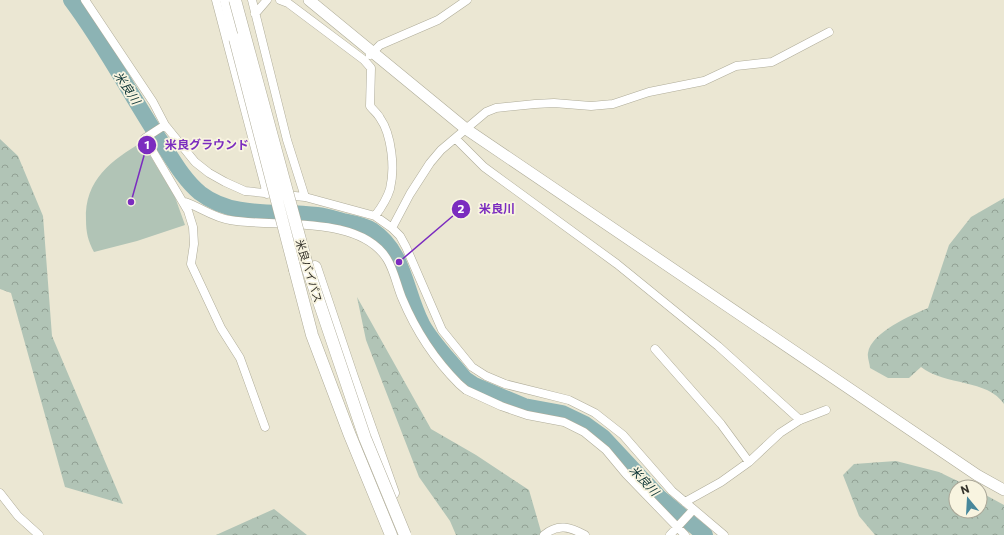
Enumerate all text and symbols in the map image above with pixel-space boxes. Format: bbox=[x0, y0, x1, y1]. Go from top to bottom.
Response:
water label: 米良川 bbox=[112, 69, 145, 108]
callout: 米良グラウンド bbox=[137, 133, 257, 157]
text: 1 bbox=[144, 137, 150, 151]
text: 米良グラウンド bbox=[165, 137, 249, 151]
callout: 米良川 bbox=[451, 197, 523, 221]
text: 2 bbox=[458, 201, 465, 215]
text: 米良川 bbox=[479, 201, 515, 215]
street label: 米良バイパス bbox=[294, 237, 325, 304]
water label: 米良川 bbox=[627, 462, 663, 500]
north arrow bbox=[948, 479, 988, 519]
text: N bbox=[959, 482, 971, 496]

